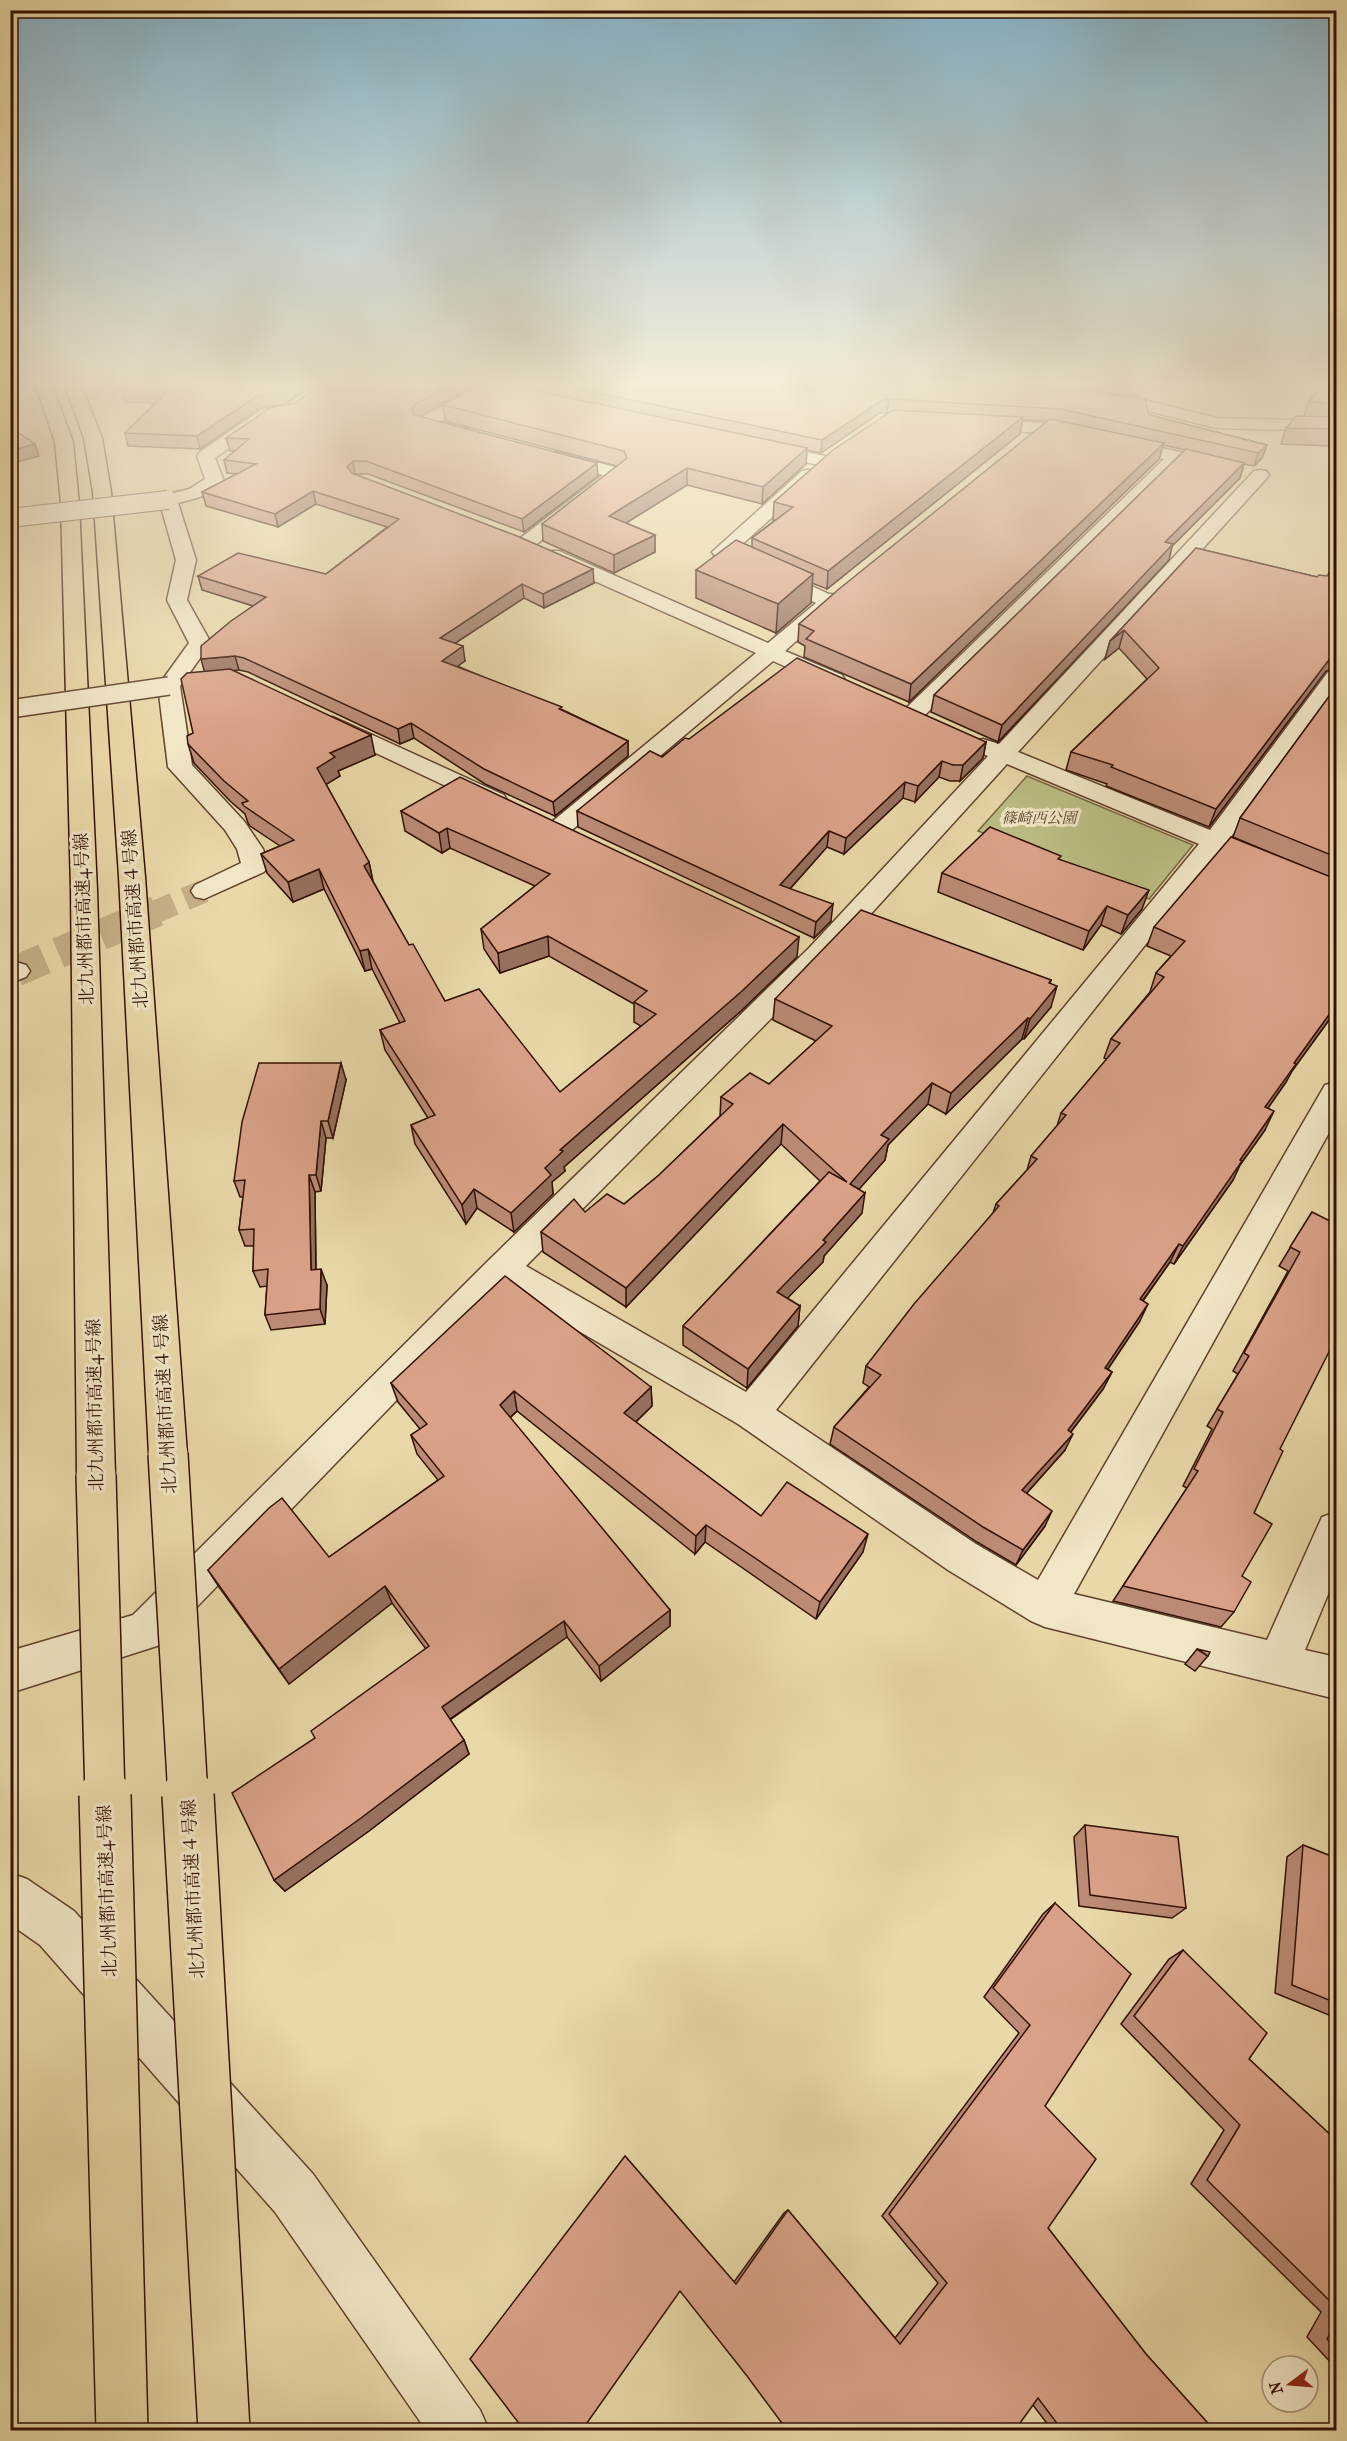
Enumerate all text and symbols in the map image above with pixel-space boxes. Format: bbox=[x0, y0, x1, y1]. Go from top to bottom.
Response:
park label: 篠崎西公園 bbox=[1001, 809, 1079, 827]
street label: 北九州都市高速４号線 bbox=[119, 828, 152, 1009]
street label: 北九州都市高速4号線 bbox=[71, 832, 98, 1006]
street label: 北九州都市高速４号線 bbox=[150, 1314, 181, 1494]
street label: 北九州都市高速4号線 bbox=[83, 1319, 108, 1491]
street label: 北九州都市高速４号線 bbox=[178, 1799, 209, 1979]
street label: 北九州都市高速4号線 bbox=[94, 1804, 121, 1978]
north arrow bbox=[1260, 2354, 1320, 2414]
text: N bbox=[1265, 2379, 1287, 2396]

